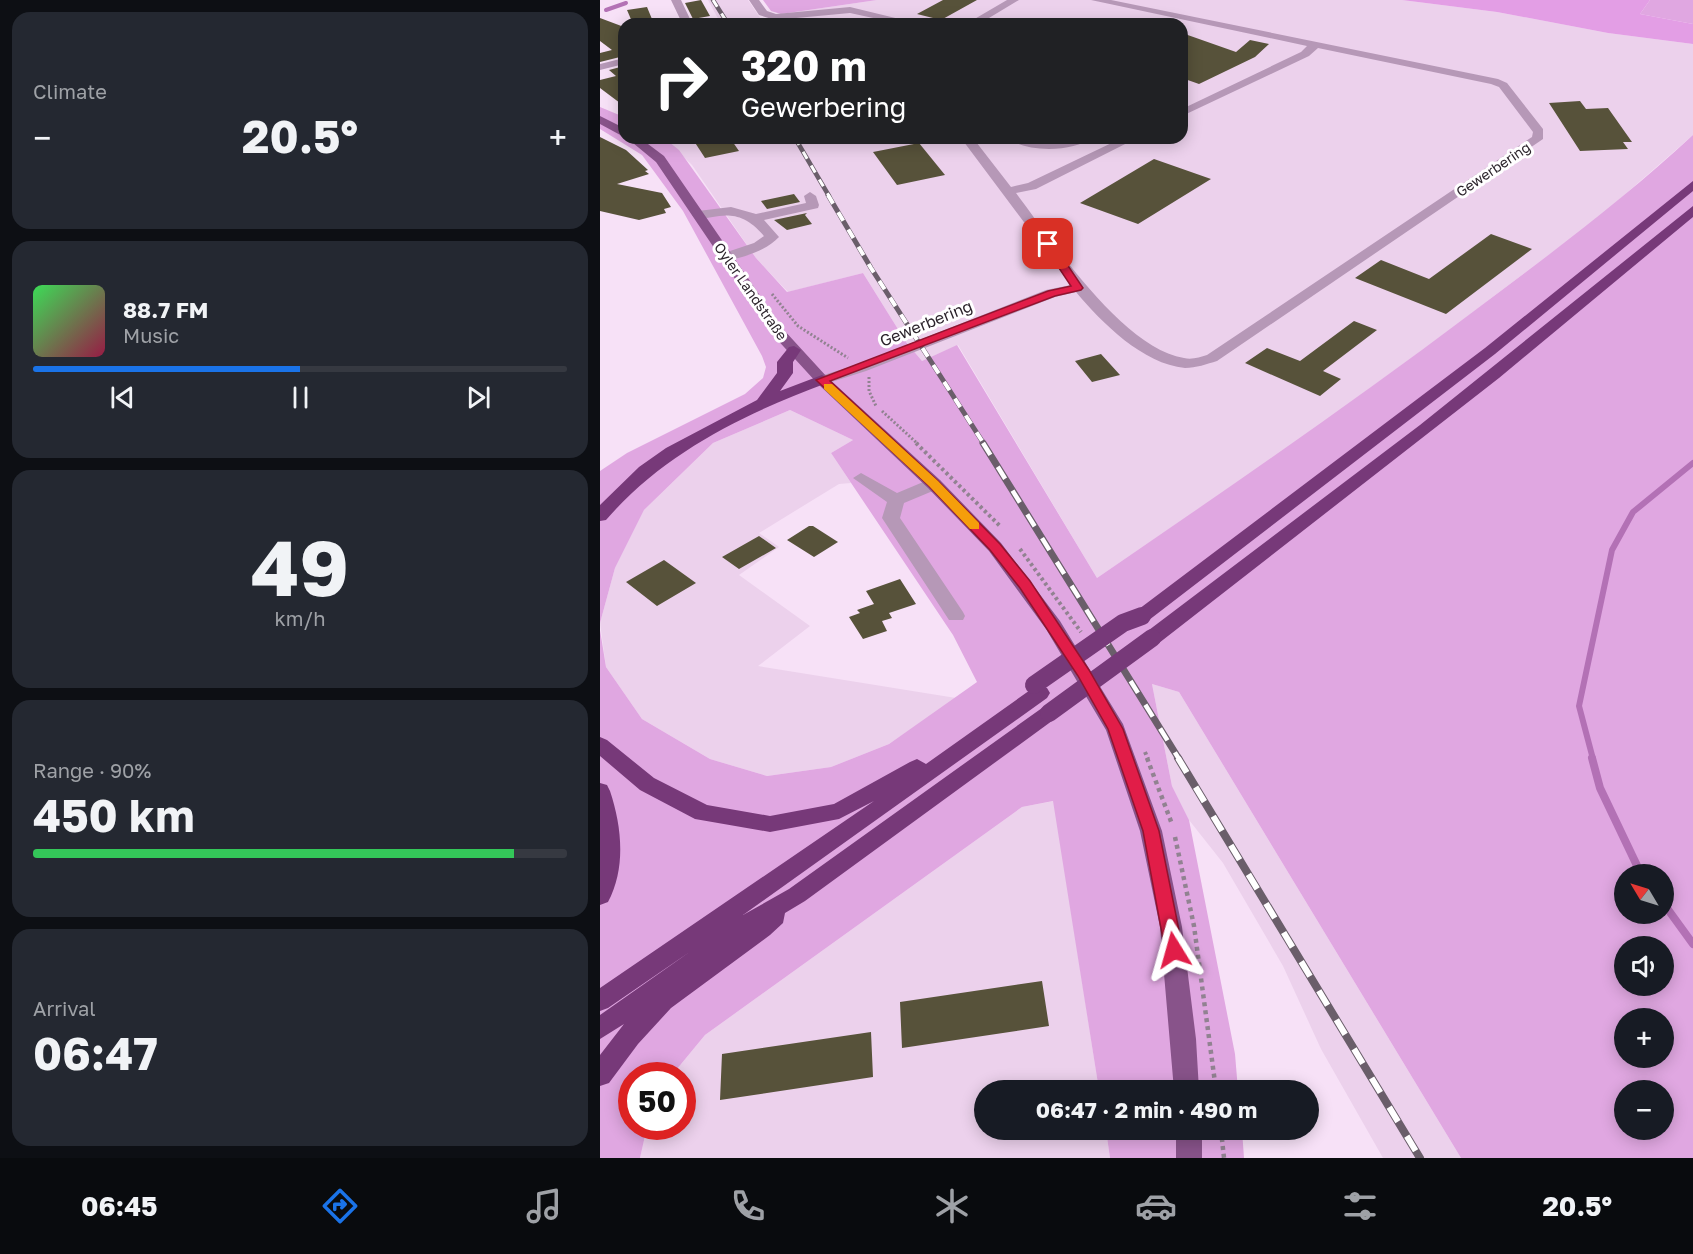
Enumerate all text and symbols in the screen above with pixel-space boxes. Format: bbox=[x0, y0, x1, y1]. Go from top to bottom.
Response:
text: 320 m bbox=[741, 40, 867, 90]
icon: right bbox=[642, 42, 720, 120]
text: Climate bbox=[33, 79, 107, 103]
text: Gewerbering bbox=[741, 91, 906, 123]
text: 20.5° bbox=[242, 109, 358, 163]
text: − bbox=[33, 118, 51, 157]
text: + bbox=[549, 118, 567, 157]
street label: Gewerbering bbox=[1453, 138, 1533, 200]
pin bbox=[1022, 218, 1073, 269]
icon: arrive bbox=[1031, 227, 1064, 260]
street label: Oyler Landstraße bbox=[711, 239, 791, 343]
street label: Gewerbering bbox=[877, 295, 975, 351]
text: 88.7 FM bbox=[123, 296, 208, 323]
text: Music bbox=[123, 323, 179, 347]
icon: previous bbox=[106, 381, 139, 414]
icon: pause bbox=[284, 381, 317, 414]
icon: next bbox=[462, 381, 495, 414]
text: 49 bbox=[251, 520, 349, 613]
text: km/h bbox=[275, 606, 325, 630]
text: Range · 90% bbox=[33, 758, 151, 782]
text: 450 km bbox=[33, 788, 195, 842]
north arrow bbox=[1614, 864, 1674, 924]
map controls bbox=[1614, 864, 1674, 1140]
position arrow bbox=[1142, 918, 1206, 982]
button: sound bbox=[1614, 936, 1674, 996]
text: Arrival bbox=[33, 996, 96, 1020]
button: + bbox=[1614, 1008, 1674, 1068]
text: 06:47 bbox=[33, 1026, 158, 1080]
speed limit sign: 50 bbox=[618, 1062, 696, 1140]
button: − bbox=[1614, 1080, 1674, 1140]
text: 06:47 · 2 min · 490 m bbox=[1036, 1096, 1257, 1123]
icon: directions bbox=[319, 1185, 361, 1227]
icon: music bbox=[523, 1185, 565, 1227]
icon: phone bbox=[727, 1185, 769, 1227]
icon: climate bbox=[931, 1185, 973, 1227]
icon: car bbox=[1135, 1185, 1177, 1227]
icon: filters bbox=[1339, 1185, 1381, 1227]
text: 06:45 bbox=[81, 1190, 158, 1222]
text: 20.5° bbox=[1542, 1190, 1612, 1222]

